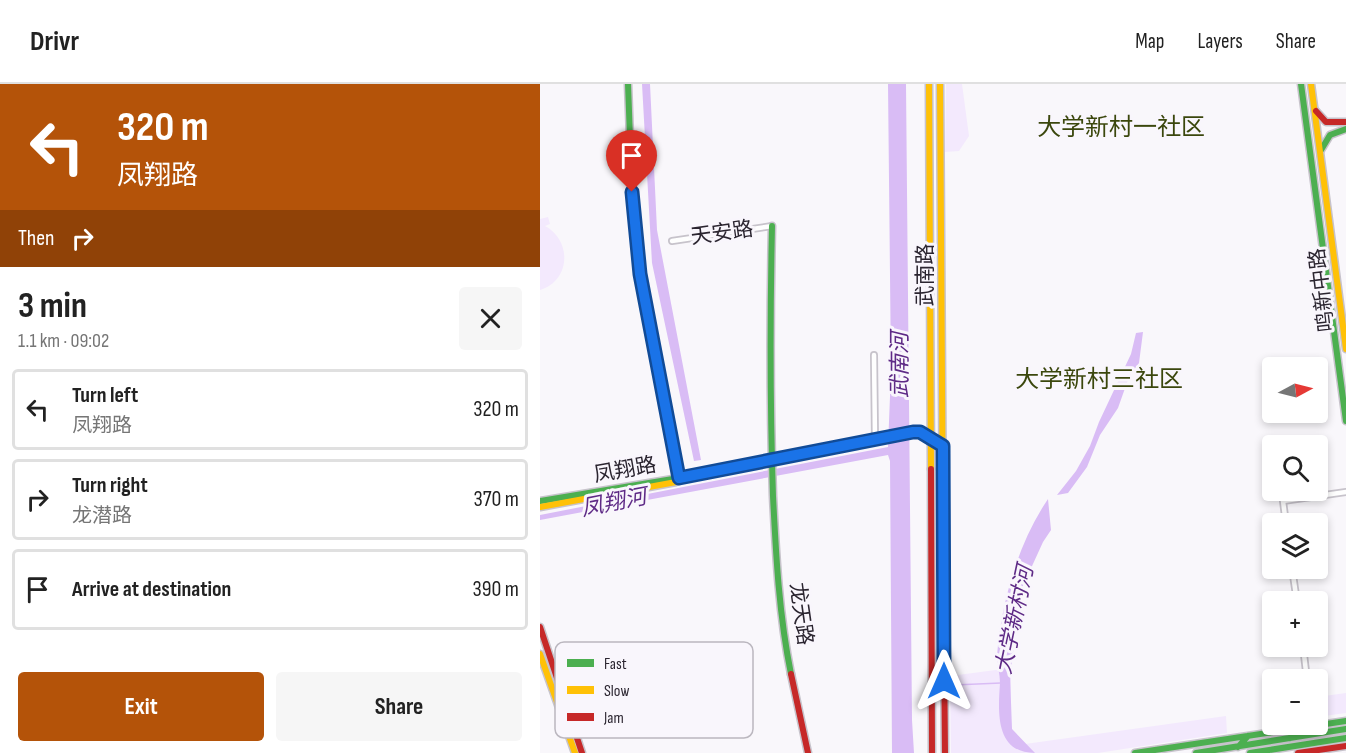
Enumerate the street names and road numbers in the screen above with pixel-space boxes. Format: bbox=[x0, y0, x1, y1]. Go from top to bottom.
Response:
street label: 天安路 bbox=[689, 216, 755, 250]
street label: 武南路 bbox=[913, 244, 938, 307]
street label: 鸣新中路 bbox=[1304, 247, 1340, 333]
street label: 凤翔路 bbox=[592, 452, 658, 488]
street label: 龙天路 bbox=[784, 581, 818, 647]

